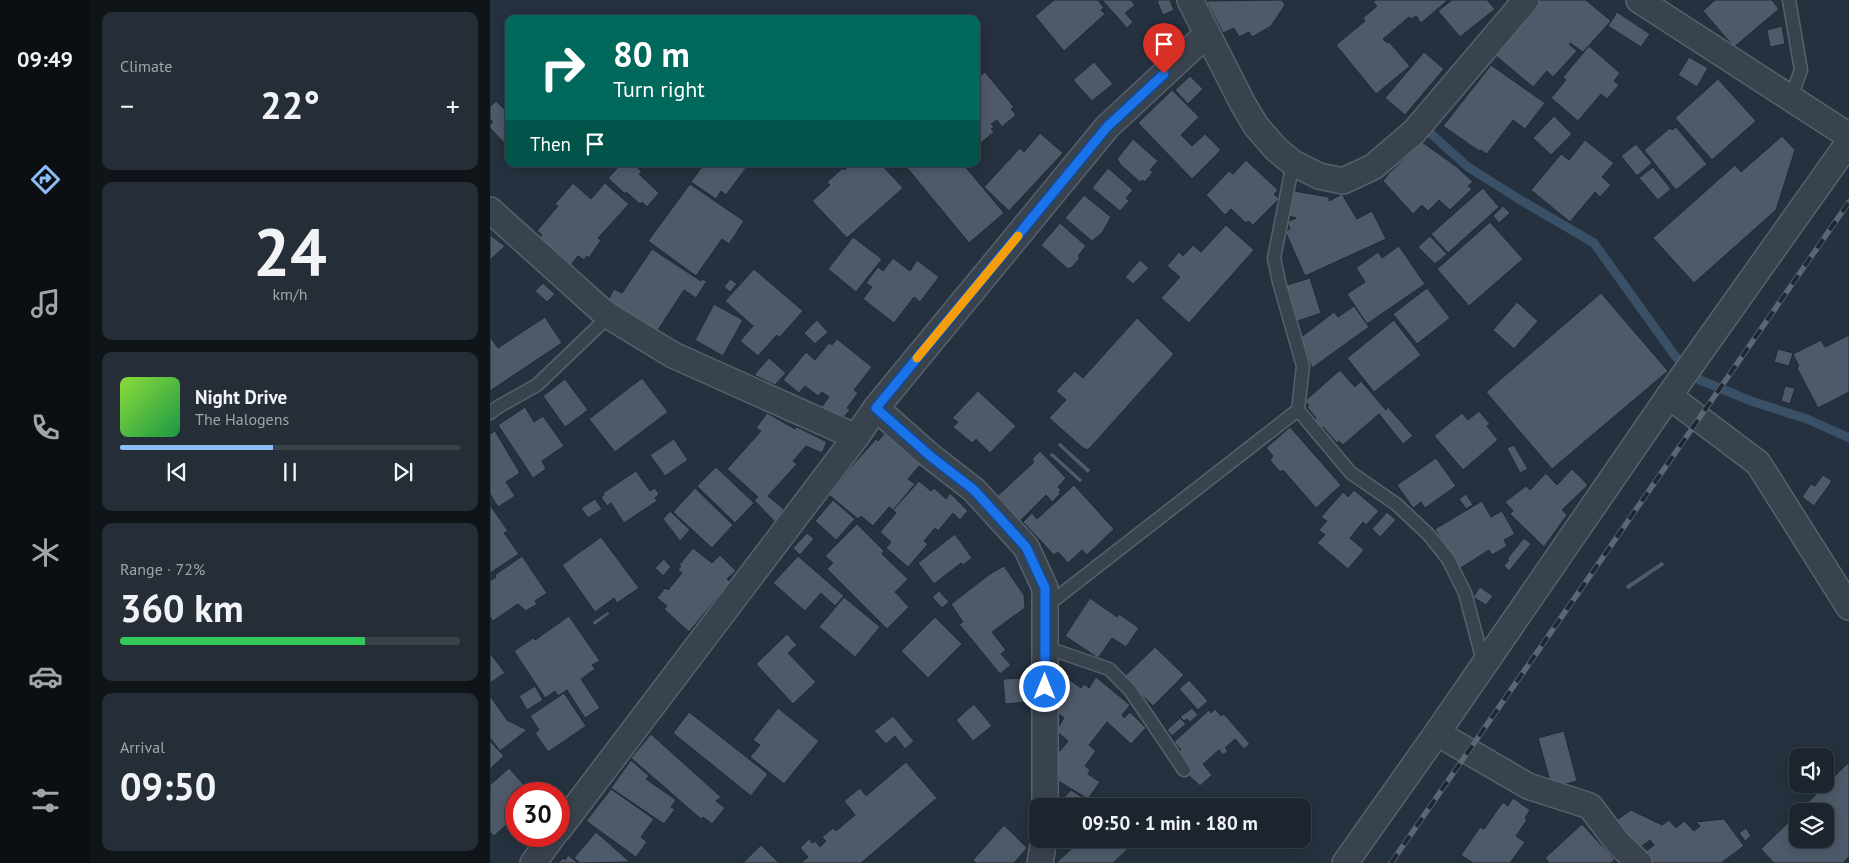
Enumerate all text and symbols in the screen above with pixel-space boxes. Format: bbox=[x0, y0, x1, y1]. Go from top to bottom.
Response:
pin bbox=[1143, 23, 1185, 74]
icon: arrive bbox=[1150, 30, 1178, 58]
text: 80 m bbox=[613, 31, 690, 77]
icon: right bbox=[530, 35, 595, 100]
text: 09:49 bbox=[17, 45, 73, 73]
text: Climate bbox=[120, 56, 172, 76]
text: Turn right bbox=[613, 75, 705, 103]
text: 22° bbox=[260, 80, 320, 129]
text: − bbox=[120, 87, 134, 124]
text: + bbox=[446, 87, 460, 124]
icon: arrive bbox=[581, 130, 609, 158]
text: Then bbox=[530, 132, 571, 156]
icon: directions bbox=[28, 162, 63, 197]
text: 24 bbox=[253, 209, 327, 293]
text: km/h bbox=[272, 284, 308, 304]
icon: music bbox=[28, 286, 63, 321]
text: Night Drive bbox=[195, 385, 287, 409]
text: The Halogens bbox=[195, 409, 289, 429]
icon: phone bbox=[28, 410, 63, 445]
icon: previous bbox=[163, 458, 191, 486]
icon: pause bbox=[276, 458, 304, 486]
icon: next bbox=[389, 458, 417, 486]
icon: climate bbox=[28, 535, 63, 570]
text: Range · 72% bbox=[120, 559, 205, 579]
text: 360 km bbox=[120, 583, 244, 632]
icon: car bbox=[28, 659, 63, 694]
position arrow bbox=[1018, 660, 1070, 712]
text: Arrival bbox=[120, 737, 165, 757]
map controls bbox=[1789, 748, 1834, 848]
button: sound bbox=[1789, 748, 1834, 793]
text: 09:50 bbox=[120, 761, 216, 810]
speed limit sign: 30 bbox=[505, 782, 570, 847]
icon: filters bbox=[28, 783, 63, 818]
button: layers bbox=[1789, 803, 1834, 848]
text: 09:50 · 1 min · 180 m bbox=[1082, 811, 1258, 835]

